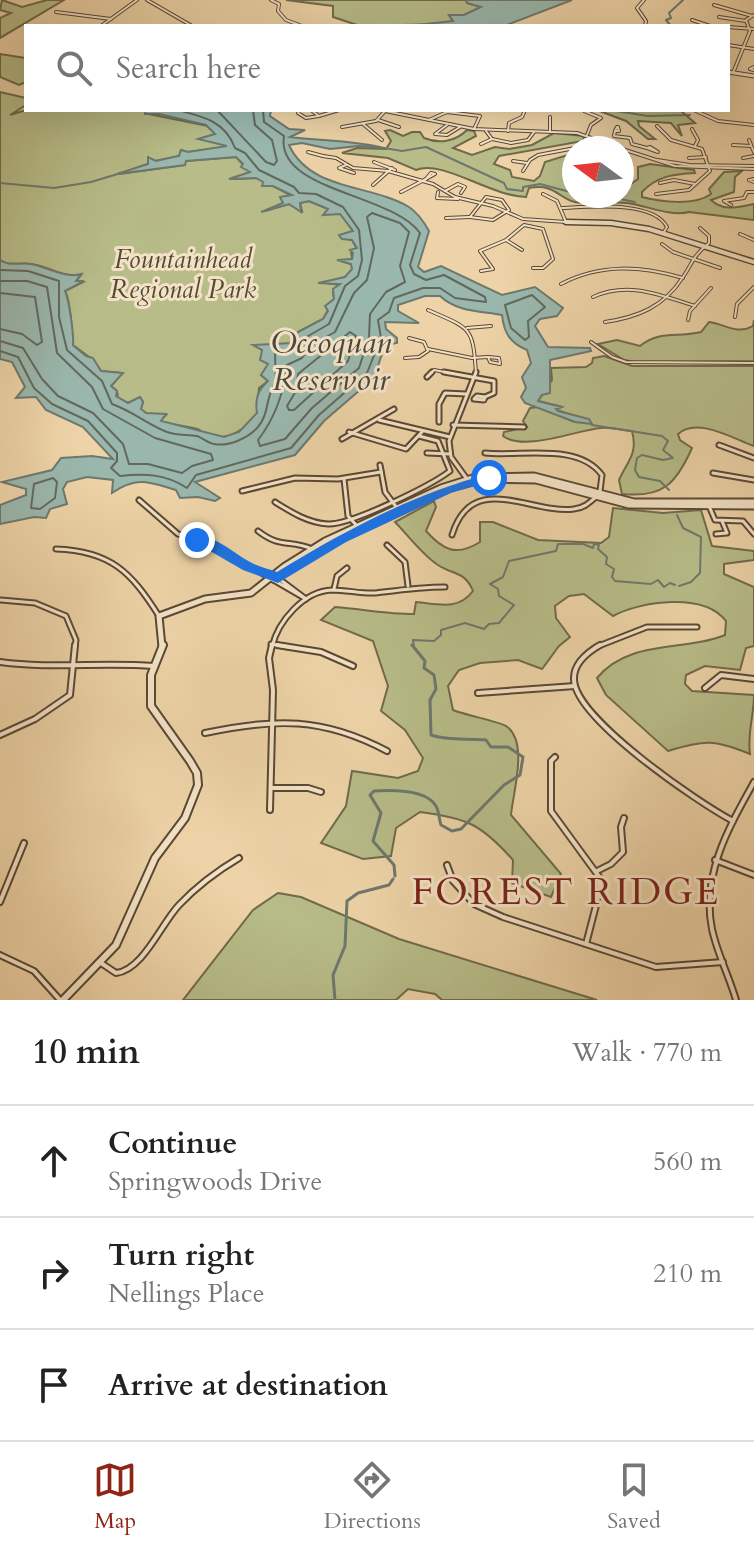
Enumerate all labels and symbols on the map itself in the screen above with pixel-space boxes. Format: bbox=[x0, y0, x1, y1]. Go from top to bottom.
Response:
north arrow bbox=[562, 136, 634, 208]
park label: Fountainhead Regional Park bbox=[110, 242, 256, 307]
water label: Occoquan Reservoir bbox=[270, 321, 392, 402]
route start bbox=[471, 460, 507, 496]
route end bbox=[179, 522, 215, 558]
district label: FOREST RIDGE bbox=[411, 866, 721, 918]

